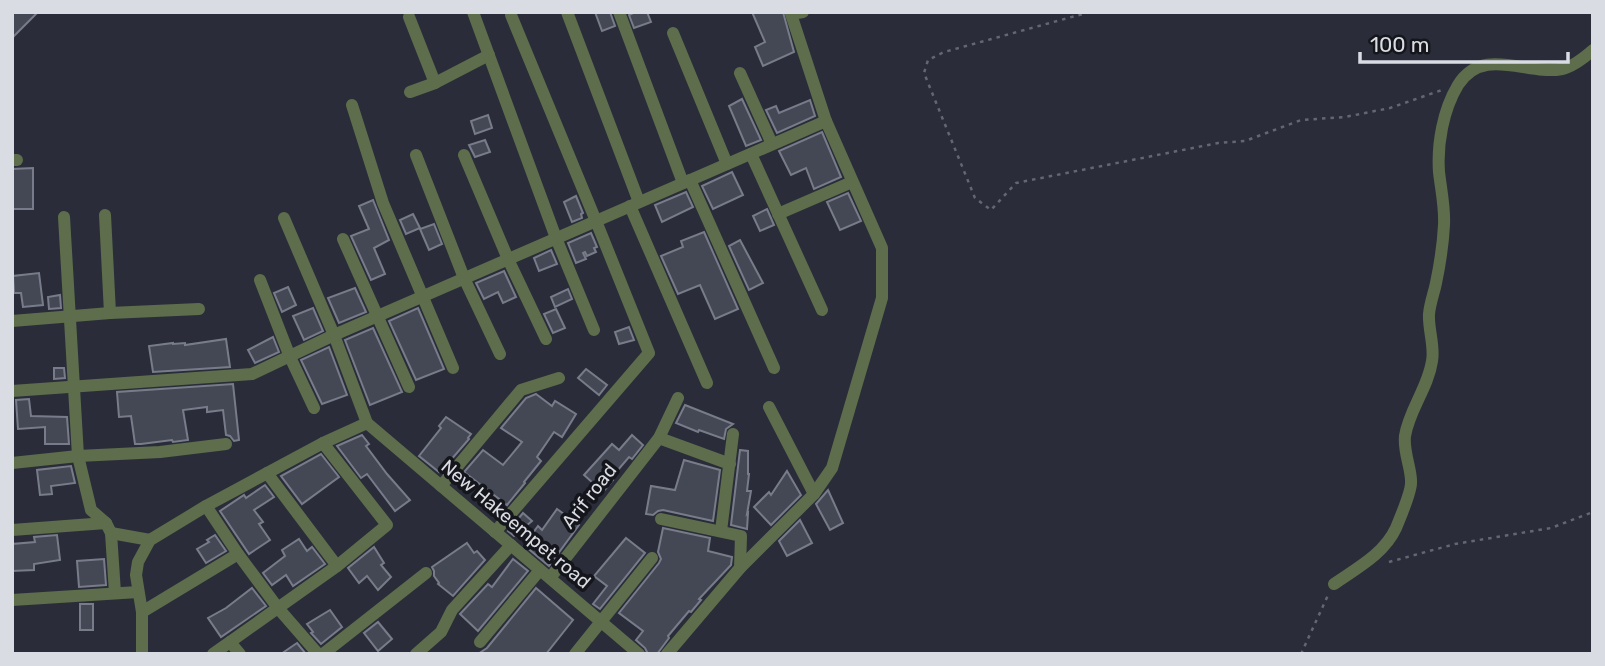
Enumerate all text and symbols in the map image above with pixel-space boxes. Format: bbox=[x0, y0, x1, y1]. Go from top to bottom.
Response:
scale bar bbox=[1360, 21, 1568, 65]
text: 100 m bbox=[1370, 32, 1429, 57]
street label: New Hakeempet road bbox=[436, 455, 596, 593]
street label: Arif road bbox=[557, 459, 621, 533]

